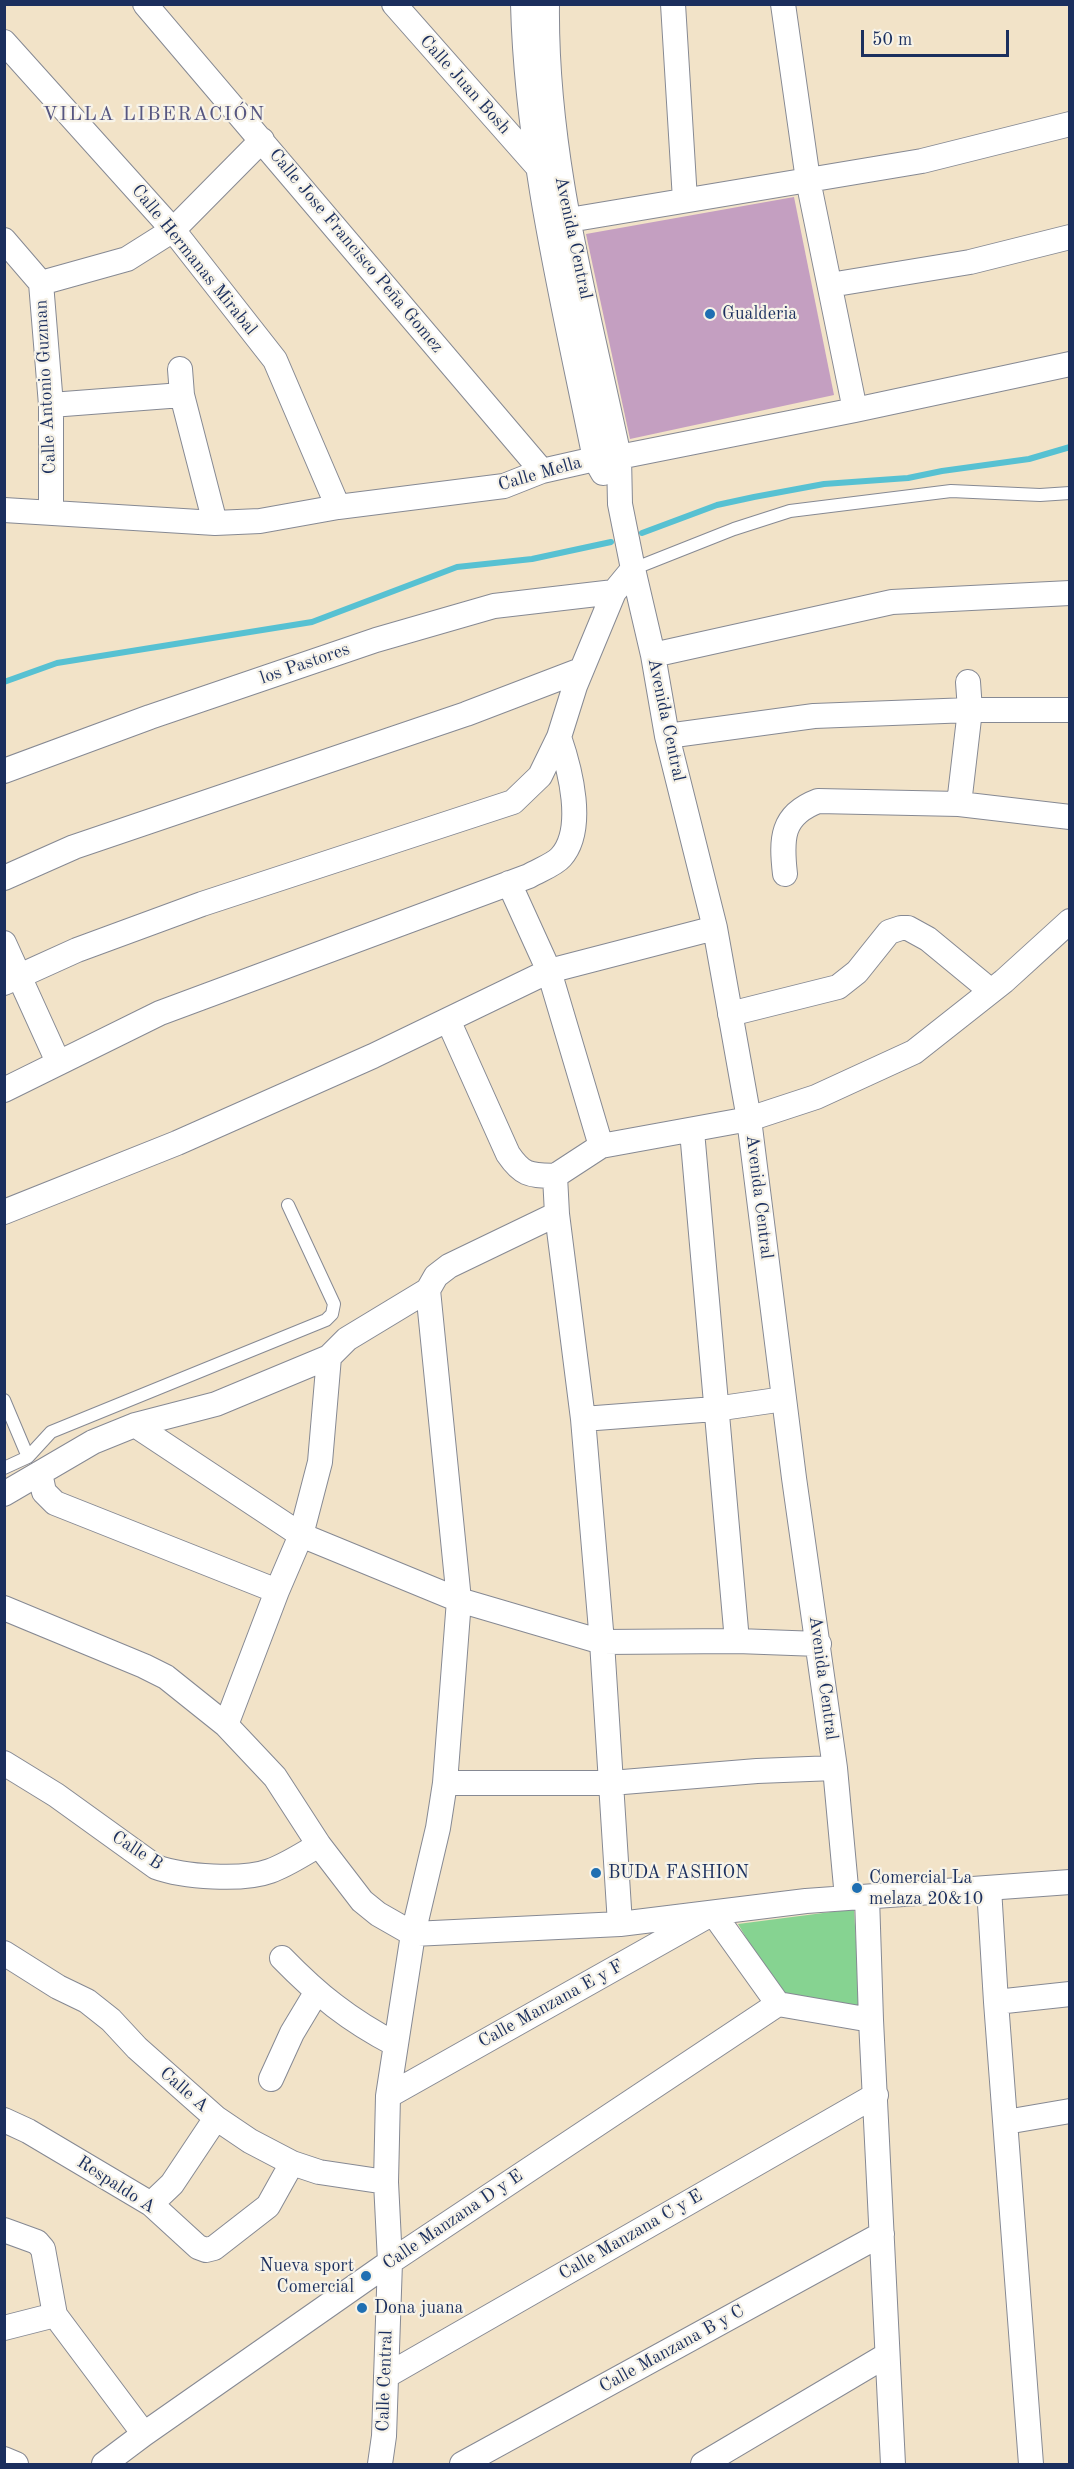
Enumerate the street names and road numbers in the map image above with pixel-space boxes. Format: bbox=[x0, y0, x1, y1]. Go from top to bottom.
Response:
street label: Calle Juan Bosh bbox=[415, 31, 515, 139]
street label: Calle Jose Francisco Peña Gomez bbox=[264, 145, 448, 357]
street label: Avenida Central bbox=[549, 175, 597, 301]
street label: Calle Hermanas Mirabal bbox=[127, 180, 261, 340]
street label: Calle Antonio Guzman bbox=[31, 299, 61, 475]
street label: Calle Mella bbox=[496, 452, 584, 496]
street label: los Pastores bbox=[257, 639, 353, 689]
street label: Avenida Central bbox=[642, 657, 690, 783]
street label: Avenida Central bbox=[741, 1134, 777, 1260]
street label: Avenida Central bbox=[804, 1615, 842, 1741]
street label: Calle B bbox=[107, 1827, 167, 1875]
street label: Calle Manzana E y F bbox=[475, 1955, 627, 2053]
street label: Calle A bbox=[155, 2063, 213, 2117]
street label: Respaldo A bbox=[73, 2152, 159, 2218]
street label: Calle Manzana D y E bbox=[379, 2165, 527, 2275]
street label: Calle Manzana C y E bbox=[555, 2185, 707, 2285]
street label: Calle Manzana B y C bbox=[596, 2300, 748, 2398]
street label: Calle Central bbox=[372, 2330, 398, 2432]

